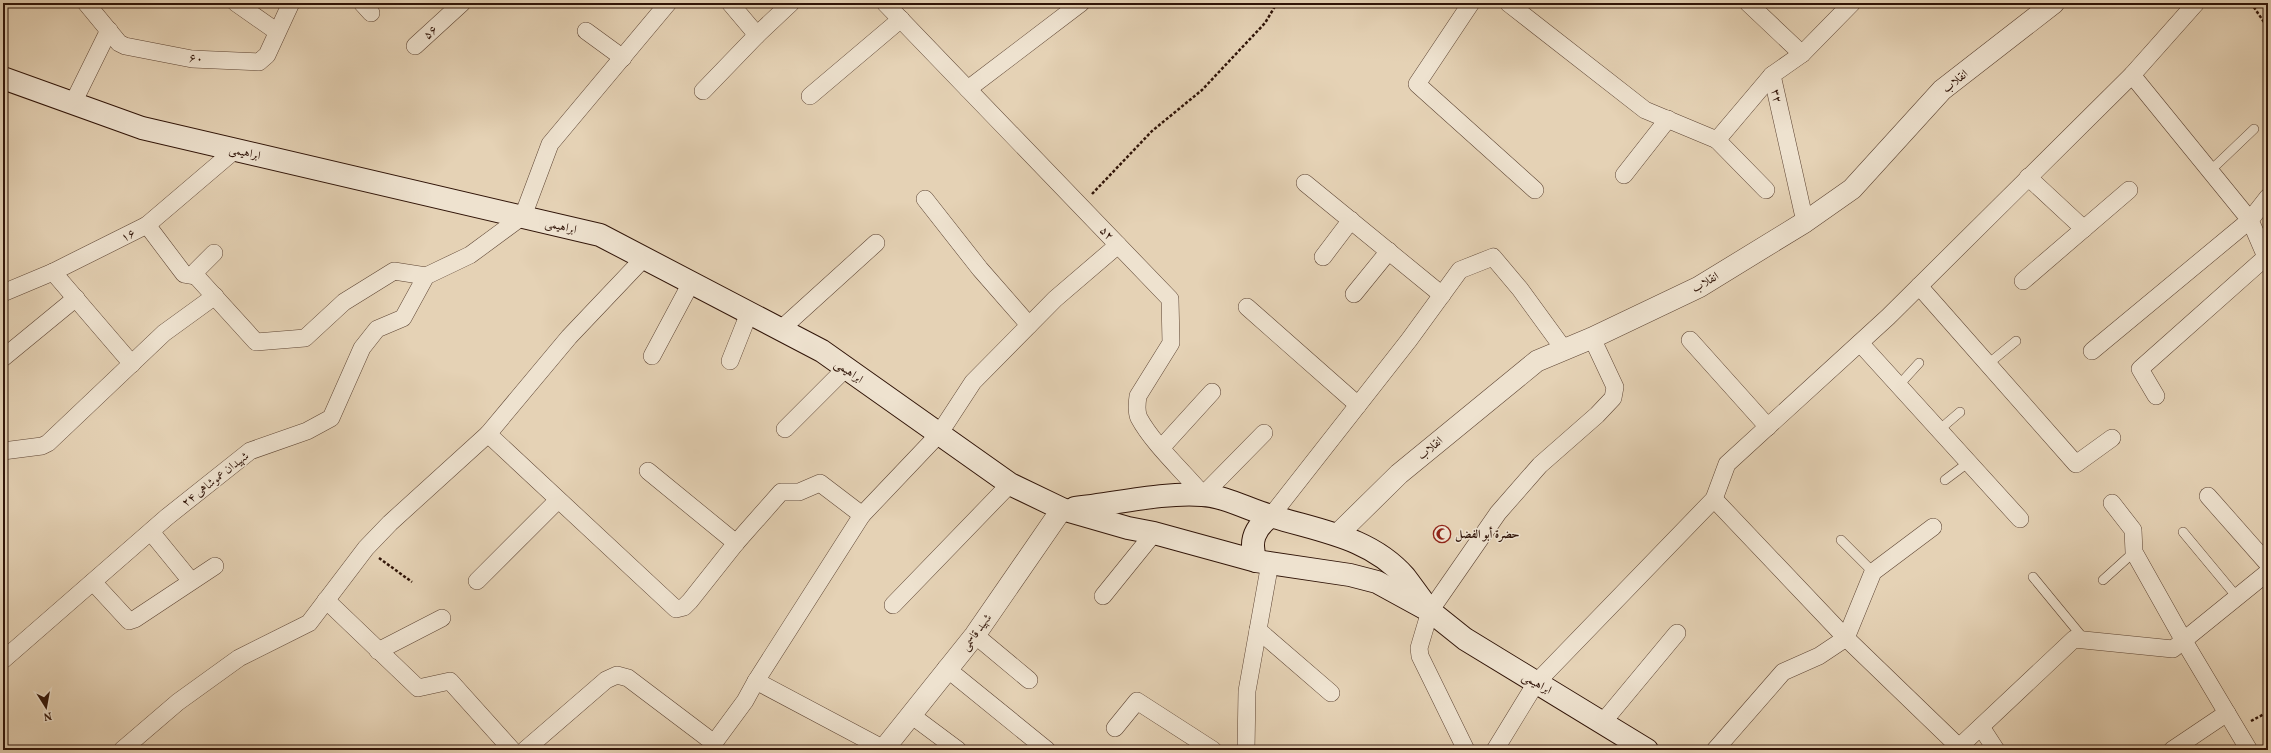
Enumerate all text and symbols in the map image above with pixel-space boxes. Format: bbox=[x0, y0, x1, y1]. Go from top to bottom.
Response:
street label: ۵۶ bbox=[420, 22, 441, 43]
street label: ۶۰ bbox=[188, 50, 204, 68]
street label: انقلاب bbox=[1939, 66, 1972, 97]
street label: ۳۲ bbox=[1767, 88, 1785, 105]
street label: ابراهیمی bbox=[227, 142, 262, 164]
street label: ابراهیمی bbox=[543, 215, 579, 239]
street label: ۵۲ bbox=[1096, 223, 1117, 244]
street label: ۱۶ bbox=[119, 226, 138, 246]
street label: انقلاب bbox=[1689, 269, 1722, 297]
street label: ابراهیمی bbox=[831, 356, 866, 388]
street label: انقلاب bbox=[1414, 433, 1447, 464]
street label: ۲۴ شهیدان عموشاهی bbox=[179, 449, 252, 511]
mosque icon: حضرة أبو الفضل bbox=[1432, 524, 1452, 544]
place label: حضرة أبو الفضل bbox=[1455, 526, 1520, 543]
street label: شهید قاسمی bbox=[958, 611, 996, 654]
street label: ابراهیمی bbox=[1519, 669, 1555, 699]
north arrow bbox=[26, 687, 66, 727]
text: N bbox=[42, 707, 53, 723]

